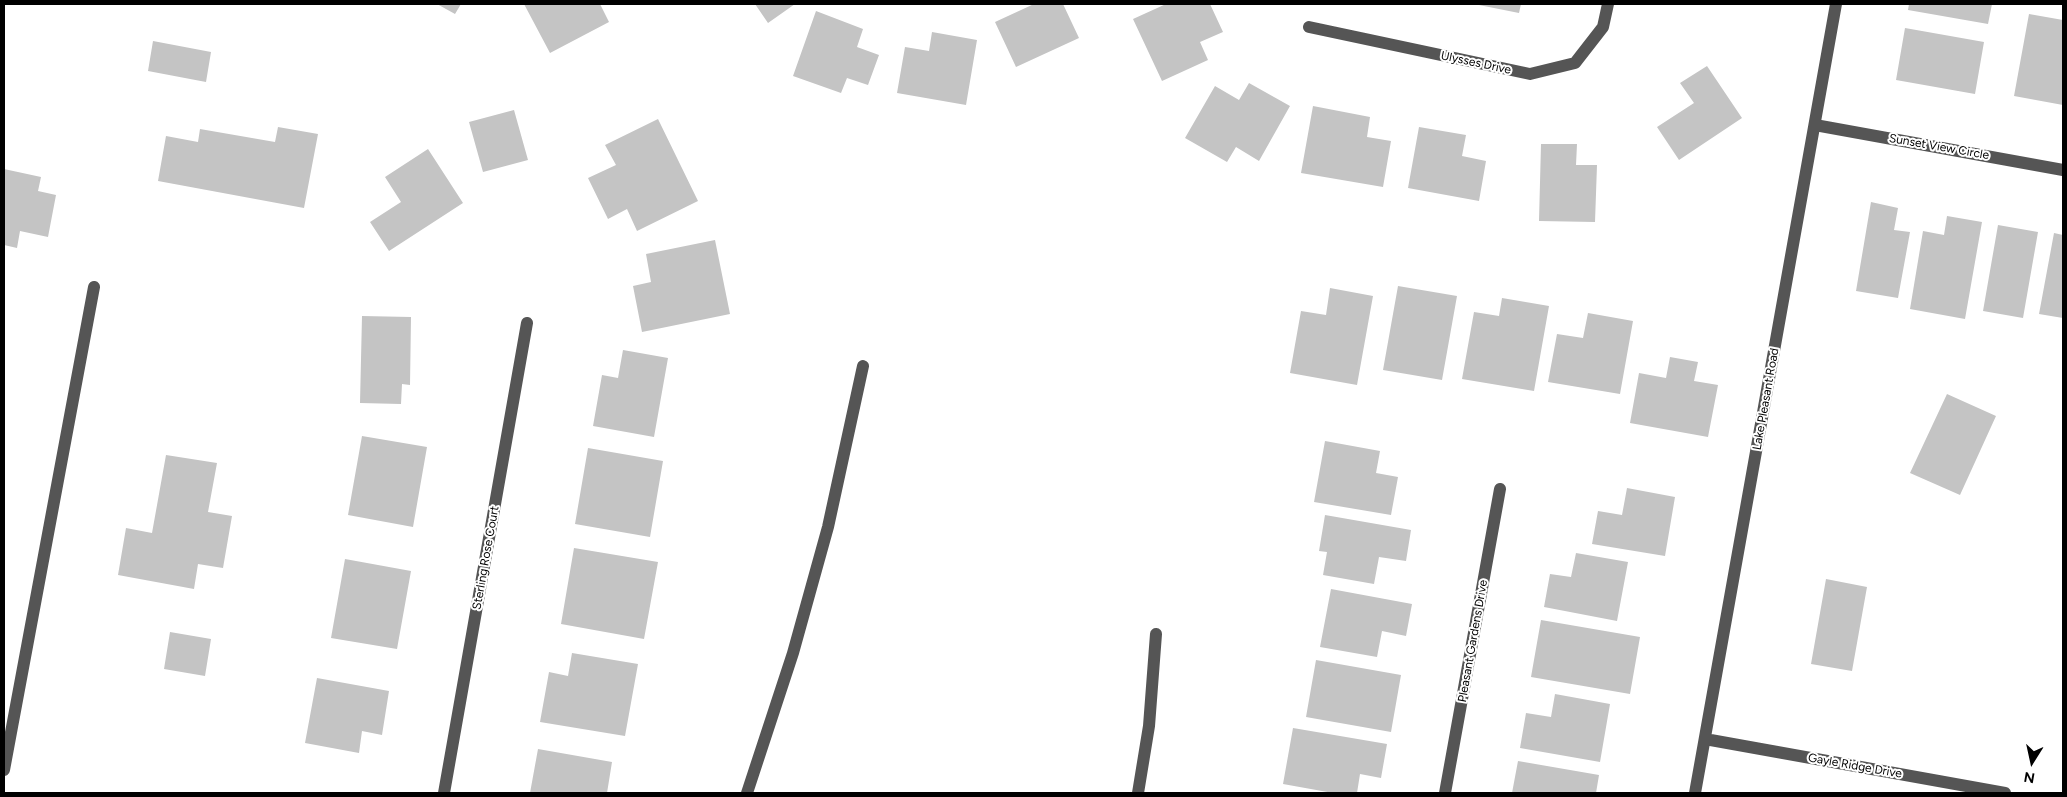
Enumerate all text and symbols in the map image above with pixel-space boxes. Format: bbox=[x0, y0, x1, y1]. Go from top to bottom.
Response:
street label: Ulysses Drive bbox=[1440, 49, 1512, 77]
street label: Sunset View Circle bbox=[1888, 131, 1990, 163]
street label: Lake Pleasant Road bbox=[1750, 347, 1782, 451]
street label: Sterling Rose Court bbox=[470, 505, 502, 611]
street label: Pleasant Gardens Drive bbox=[1455, 579, 1491, 703]
north arrow bbox=[2007, 737, 2057, 787]
street label: Gayle Ridge Drive bbox=[1807, 751, 1903, 781]
text: N bbox=[2023, 768, 2036, 787]

